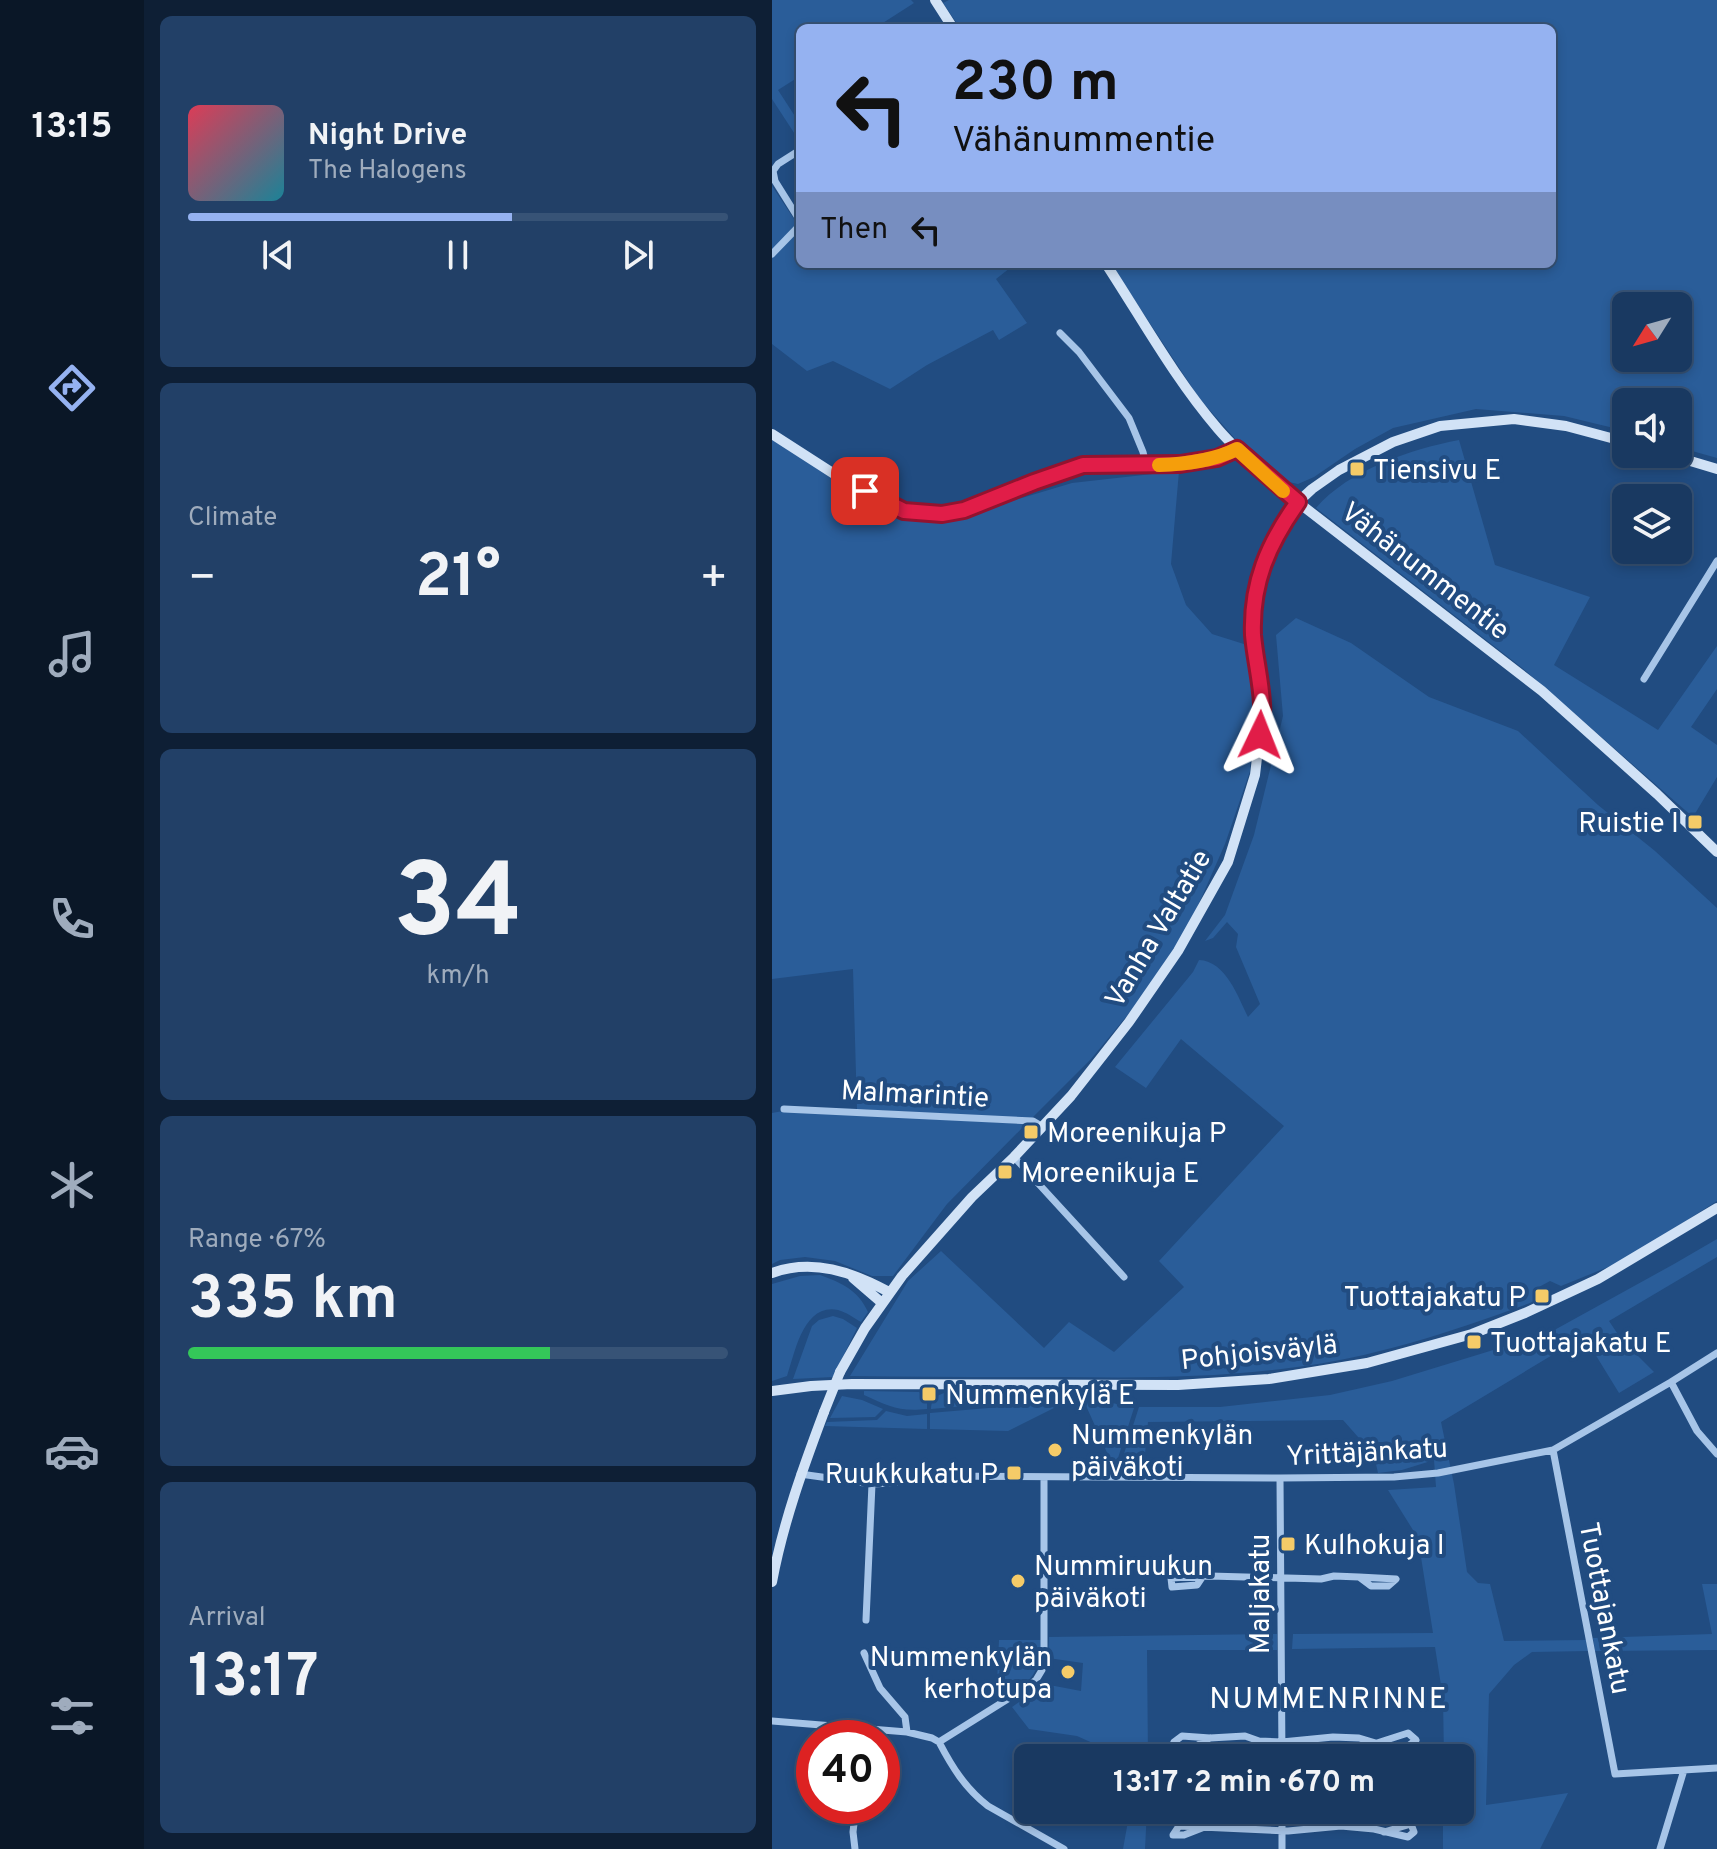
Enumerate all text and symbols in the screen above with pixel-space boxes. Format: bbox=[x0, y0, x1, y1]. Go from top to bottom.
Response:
text: 230 m bbox=[952, 50, 1119, 120]
icon: left bbox=[820, 56, 924, 160]
text: 13:15 bbox=[31, 105, 113, 151]
text: Night Drive bbox=[308, 118, 467, 155]
text: Vähänummentie bbox=[952, 119, 1215, 165]
text: The Halogens bbox=[308, 155, 467, 188]
icon: left bbox=[904, 208, 948, 252]
text: Then bbox=[820, 212, 888, 249]
icon: previous bbox=[256, 233, 300, 277]
icon: pause bbox=[436, 233, 480, 277]
icon: next bbox=[616, 233, 660, 277]
north arrow bbox=[1612, 292, 1692, 372]
map controls bbox=[1612, 292, 1692, 564]
icon: directions bbox=[44, 360, 100, 416]
button: sound bbox=[1612, 388, 1692, 468]
place label: Tiensivu E bbox=[1373, 454, 1501, 490]
pin bbox=[831, 457, 899, 525]
marker: Tiensivu E bbox=[1348, 460, 1366, 478]
icon: arrive bbox=[843, 469, 887, 513]
button: layers bbox=[1612, 484, 1692, 564]
street label: Vähänummentie bbox=[1332, 495, 1516, 650]
text: Climate bbox=[188, 502, 277, 535]
text: 21° bbox=[415, 542, 501, 618]
text: − bbox=[188, 552, 216, 608]
text: + bbox=[700, 552, 728, 608]
icon: music bbox=[44, 626, 100, 682]
position arrow bbox=[1218, 693, 1302, 777]
place label: Ruistie I bbox=[1578, 807, 1679, 843]
marker: Ruistie I bbox=[1686, 813, 1704, 831]
text: 34 bbox=[393, 842, 523, 974]
street label: Vanha Valtatie bbox=[1098, 844, 1221, 1015]
icon: phone bbox=[44, 891, 100, 947]
text: km/h bbox=[426, 960, 490, 993]
street label: Malmarintie bbox=[840, 1074, 990, 1118]
place label: Moreenikuja P bbox=[1047, 1117, 1226, 1153]
marker: Moreenikuja P bbox=[1022, 1123, 1040, 1141]
icon: climate bbox=[44, 1157, 100, 1213]
place label: Moreenikuja E bbox=[1021, 1157, 1199, 1193]
marker: Moreenikuja E bbox=[996, 1163, 1014, 1181]
text: Range · 67% bbox=[188, 1224, 326, 1257]
text: 335 km bbox=[188, 1264, 398, 1340]
place label: Tuottajakatu P bbox=[1344, 1281, 1526, 1317]
marker: Tuottajakatu P bbox=[1533, 1287, 1551, 1305]
place label: Tuottajakatu E bbox=[1490, 1327, 1672, 1363]
street label: Pohjoisväylä bbox=[1179, 1328, 1339, 1380]
marker: Tuottajakatu E bbox=[1465, 1333, 1483, 1351]
place label: Nummenkylä E bbox=[945, 1379, 1135, 1415]
marker: Nummenkylä E bbox=[920, 1385, 938, 1403]
place label: Nummenkylän päiväkoti bbox=[1071, 1419, 1253, 1487]
icon: car bbox=[44, 1423, 100, 1479]
street label: Yrittäjänkatu bbox=[1285, 1432, 1449, 1476]
marker: Nummenkylän päiväkoti bbox=[1046, 1441, 1064, 1459]
place label: Ruukkukatu P bbox=[825, 1458, 998, 1494]
marker: Ruukkukatu P bbox=[1005, 1464, 1023, 1482]
street label: Tuottajankatu bbox=[1569, 1520, 1637, 1698]
place label: Kulhokuja I bbox=[1304, 1529, 1445, 1565]
street label: Maljakatu bbox=[1244, 1534, 1280, 1654]
marker: Kulhokuja I bbox=[1279, 1535, 1297, 1553]
place label: Nummiruukun päiväkoti bbox=[1034, 1550, 1213, 1618]
marker: Nummiruukun päiväkoti bbox=[1009, 1572, 1027, 1590]
text: Arrival bbox=[188, 1602, 266, 1635]
place label: Nummenkylän kerhotupa bbox=[870, 1641, 1052, 1709]
text: 13:17 bbox=[188, 1642, 319, 1718]
marker: Nummenkylän kerhotupa bbox=[1059, 1663, 1077, 1681]
district label: NUMMENRINNE bbox=[1209, 1682, 1449, 1719]
icon: filters bbox=[44, 1688, 100, 1744]
speed limit sign: 40 bbox=[796, 1720, 900, 1824]
text: 13:17 · 2 min · 670 m bbox=[1113, 1765, 1375, 1802]

